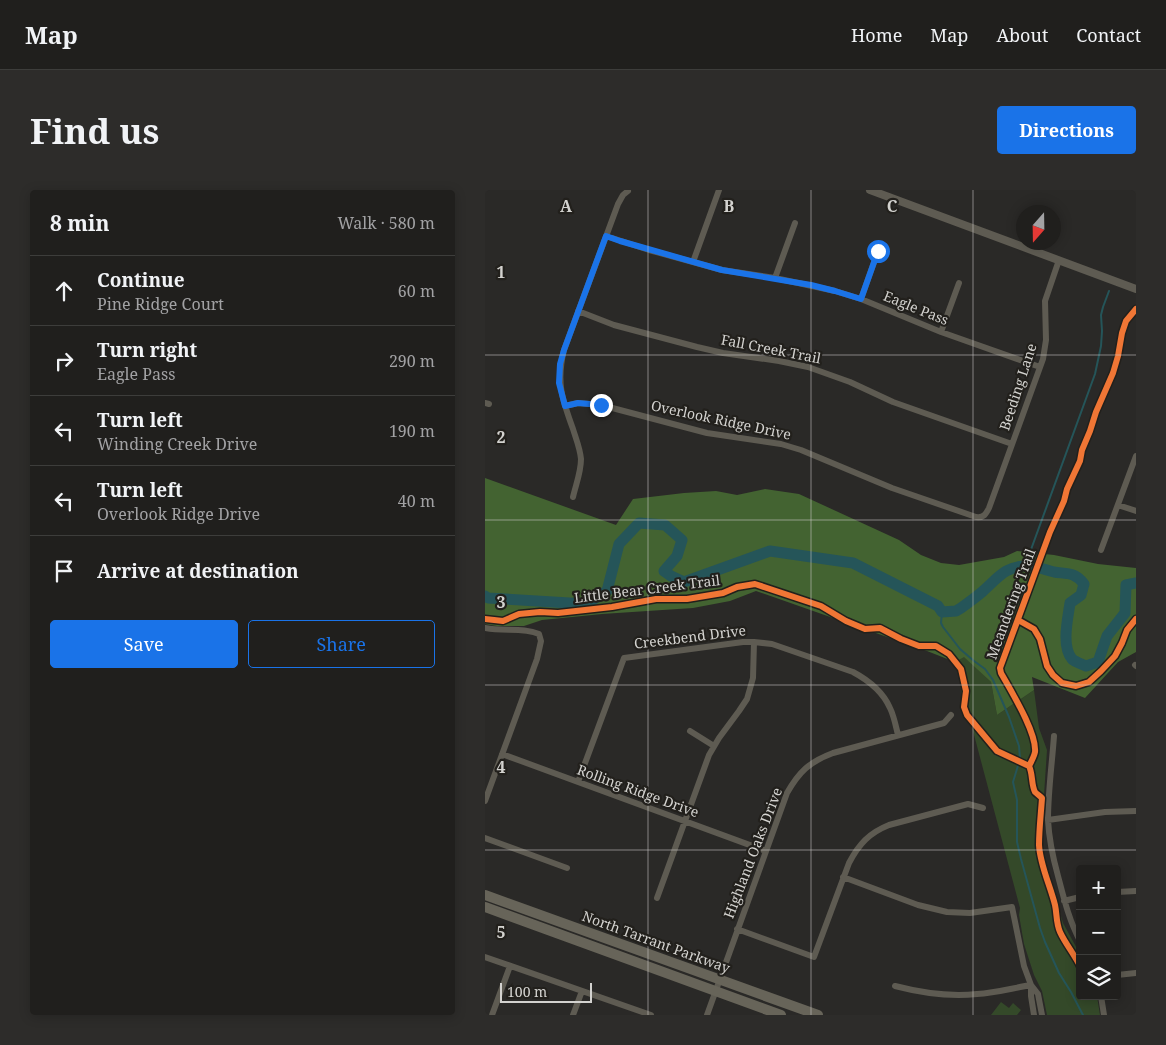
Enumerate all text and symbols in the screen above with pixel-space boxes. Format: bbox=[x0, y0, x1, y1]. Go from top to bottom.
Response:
text: Map bbox=[25, 18, 78, 51]
text: Home bbox=[851, 23, 902, 47]
text: Map bbox=[930, 23, 968, 47]
text: About bbox=[996, 23, 1048, 47]
text: Contact bbox=[1076, 23, 1141, 47]
button: Directions bbox=[997, 106, 1136, 154]
text: Find us bbox=[30, 107, 159, 154]
text: A bbox=[560, 195, 573, 217]
text: B bbox=[724, 195, 735, 217]
text: C bbox=[887, 195, 898, 217]
north arrow bbox=[1016, 205, 1061, 250]
text: 8 min bbox=[50, 209, 109, 237]
text: Walk · 580 m bbox=[338, 212, 435, 234]
route start bbox=[867, 240, 890, 263]
text: 1 bbox=[496, 261, 506, 283]
text: Continue bbox=[97, 267, 185, 293]
icon: ahead bbox=[50, 277, 78, 305]
text: 60 m bbox=[398, 280, 435, 302]
street label: Eagle Pass bbox=[881, 286, 952, 329]
text: Pine Ridge Court bbox=[97, 293, 224, 315]
street label: Fall Creek Trail bbox=[719, 330, 823, 368]
text: Turn right bbox=[97, 337, 197, 363]
street label: Beeding Lane bbox=[994, 341, 1041, 433]
icon: right bbox=[50, 347, 78, 375]
text: 290 m bbox=[389, 350, 435, 372]
text: Eagle Pass bbox=[97, 363, 175, 385]
route end bbox=[590, 394, 613, 417]
street label: Overlook Ridge Drive bbox=[649, 395, 793, 444]
text: Turn left bbox=[97, 407, 183, 433]
icon: left bbox=[50, 417, 78, 445]
text: 190 m bbox=[389, 420, 435, 442]
text: 2 bbox=[496, 426, 506, 448]
text: Winding Creek Drive bbox=[97, 433, 257, 455]
text: Turn left bbox=[97, 477, 183, 503]
icon: left bbox=[50, 487, 78, 515]
text: 40 m bbox=[398, 490, 435, 512]
text: Overlook Ridge Drive bbox=[97, 503, 260, 525]
street label: Meandering Trail bbox=[982, 545, 1040, 662]
icon: arrive bbox=[50, 557, 78, 585]
text: Arrive at destination bbox=[97, 558, 299, 584]
street label: Little Bear Creek Trail bbox=[573, 570, 722, 607]
text: 3 bbox=[496, 591, 506, 613]
button: Save bbox=[50, 620, 238, 668]
button: Share bbox=[248, 620, 435, 668]
street label: Creekbend Drive bbox=[633, 620, 747, 653]
text: 4 bbox=[496, 756, 506, 778]
street label: Rolling Ridge Drive bbox=[575, 760, 702, 821]
street label: Highland Oaks Drive bbox=[719, 785, 786, 921]
map controls bbox=[1076, 865, 1121, 1000]
button: + bbox=[1076, 865, 1121, 910]
street label: North Tarrant Parkway bbox=[580, 906, 733, 977]
button: − bbox=[1076, 910, 1121, 955]
text: 5 bbox=[496, 921, 506, 943]
button: layers bbox=[1076, 955, 1121, 1000]
scale bar bbox=[500, 980, 593, 1003]
text: 100 m bbox=[507, 982, 547, 1001]

